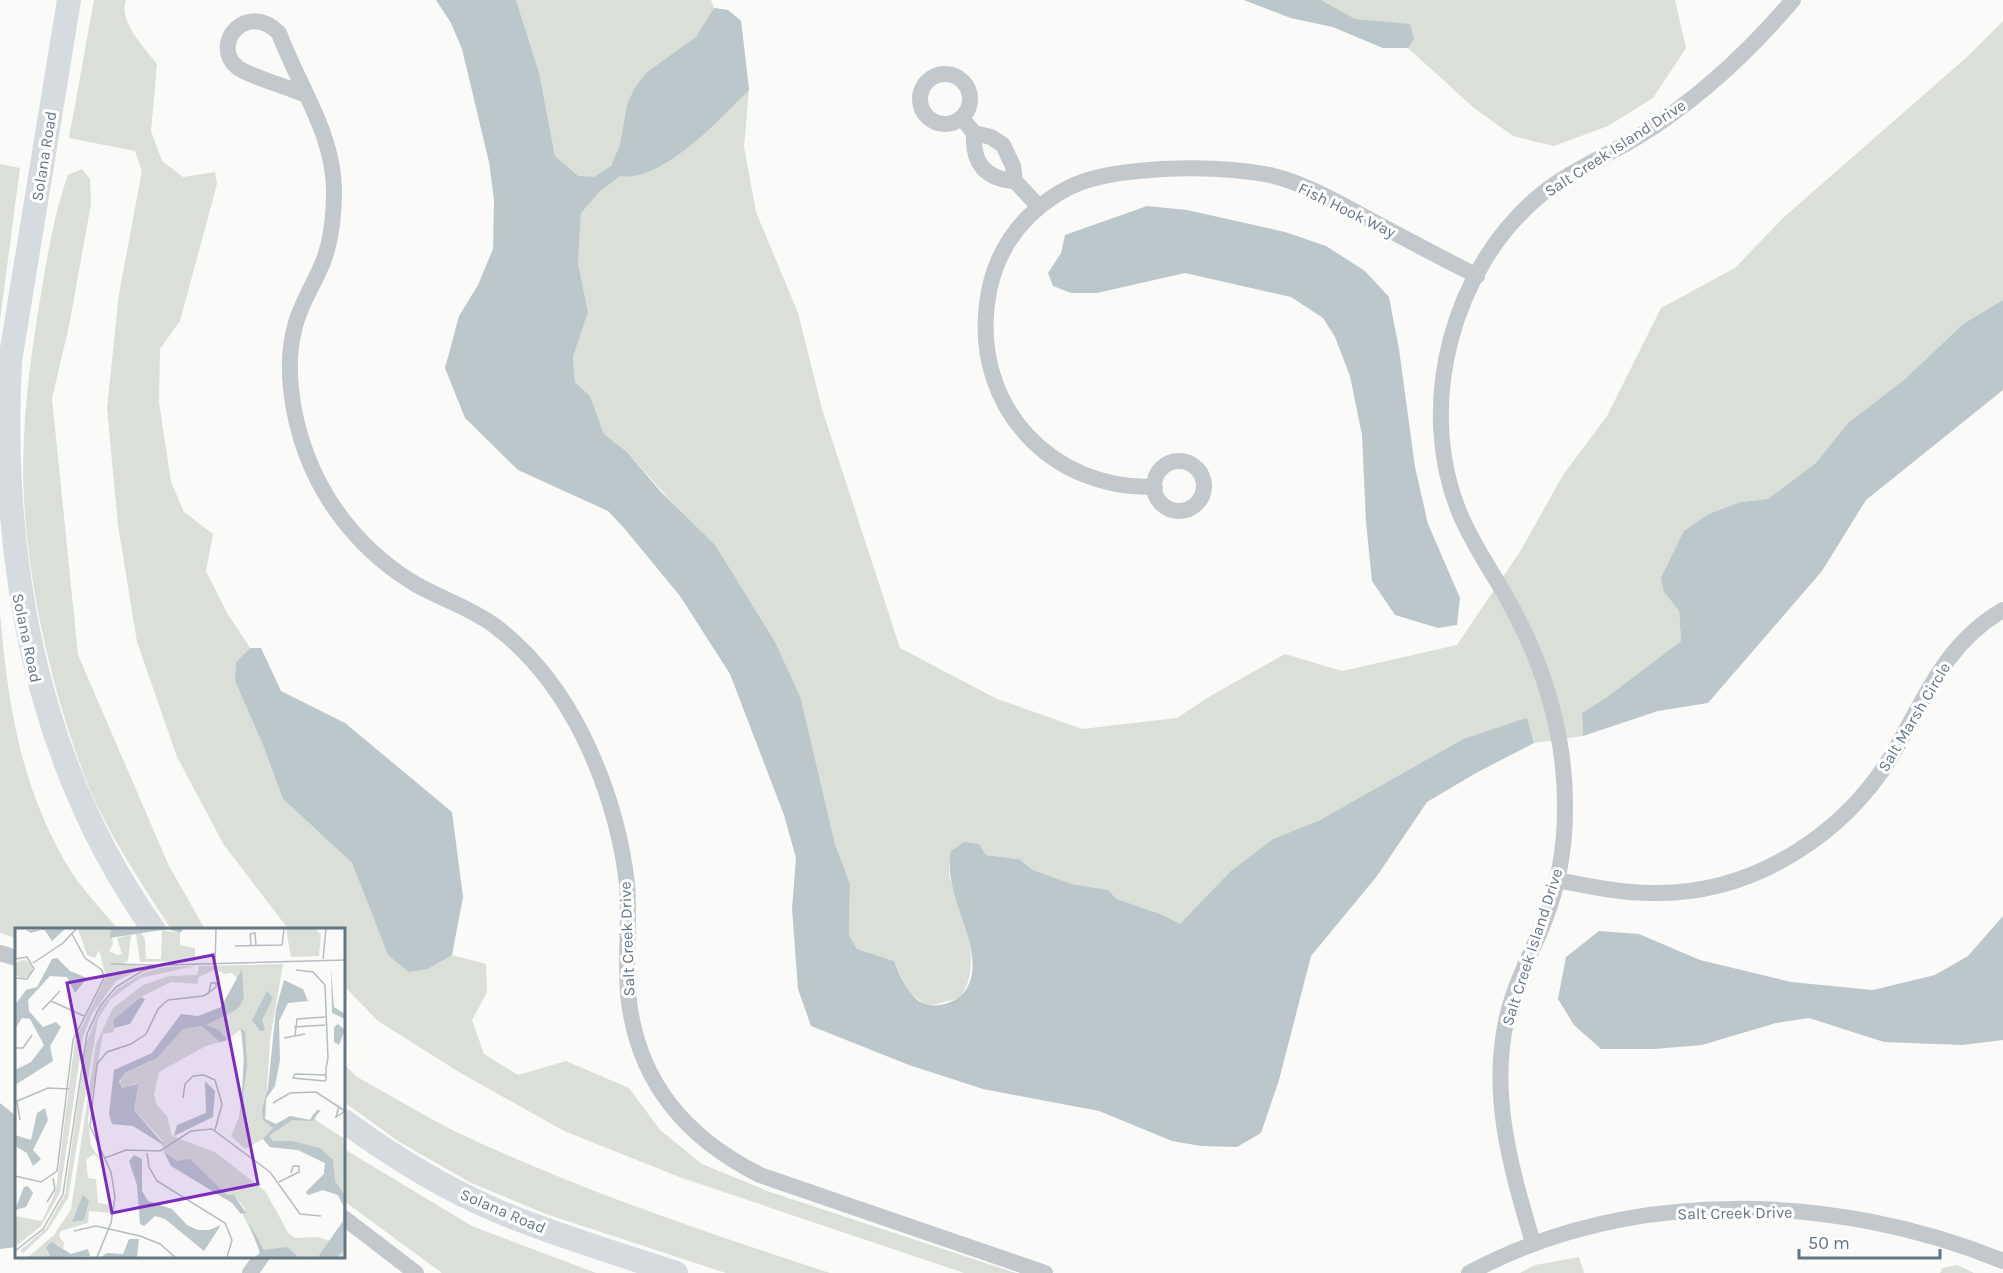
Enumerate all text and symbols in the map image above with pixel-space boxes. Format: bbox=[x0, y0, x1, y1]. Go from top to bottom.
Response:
street label: Salt Creek Island Drive bbox=[1541, 95, 1689, 201]
street label: Solana Road bbox=[28, 110, 60, 202]
street label: Fish Hook Way bbox=[1295, 178, 1399, 242]
street label: Solana Road bbox=[8, 592, 46, 684]
street label: Salt Marsh Circle bbox=[1874, 659, 1954, 775]
street label: Salt Creek Island Drive bbox=[1498, 866, 1566, 1028]
street label: Salt Creek Drive bbox=[615, 881, 639, 997]
inset map bbox=[15, 928, 345, 1258]
street label: Solana Road bbox=[457, 1185, 549, 1237]
street label: Salt Creek Drive bbox=[1677, 1202, 1793, 1224]
scale bar bbox=[1799, 1222, 1940, 1260]
text: 50 m bbox=[1808, 1232, 1850, 1254]

